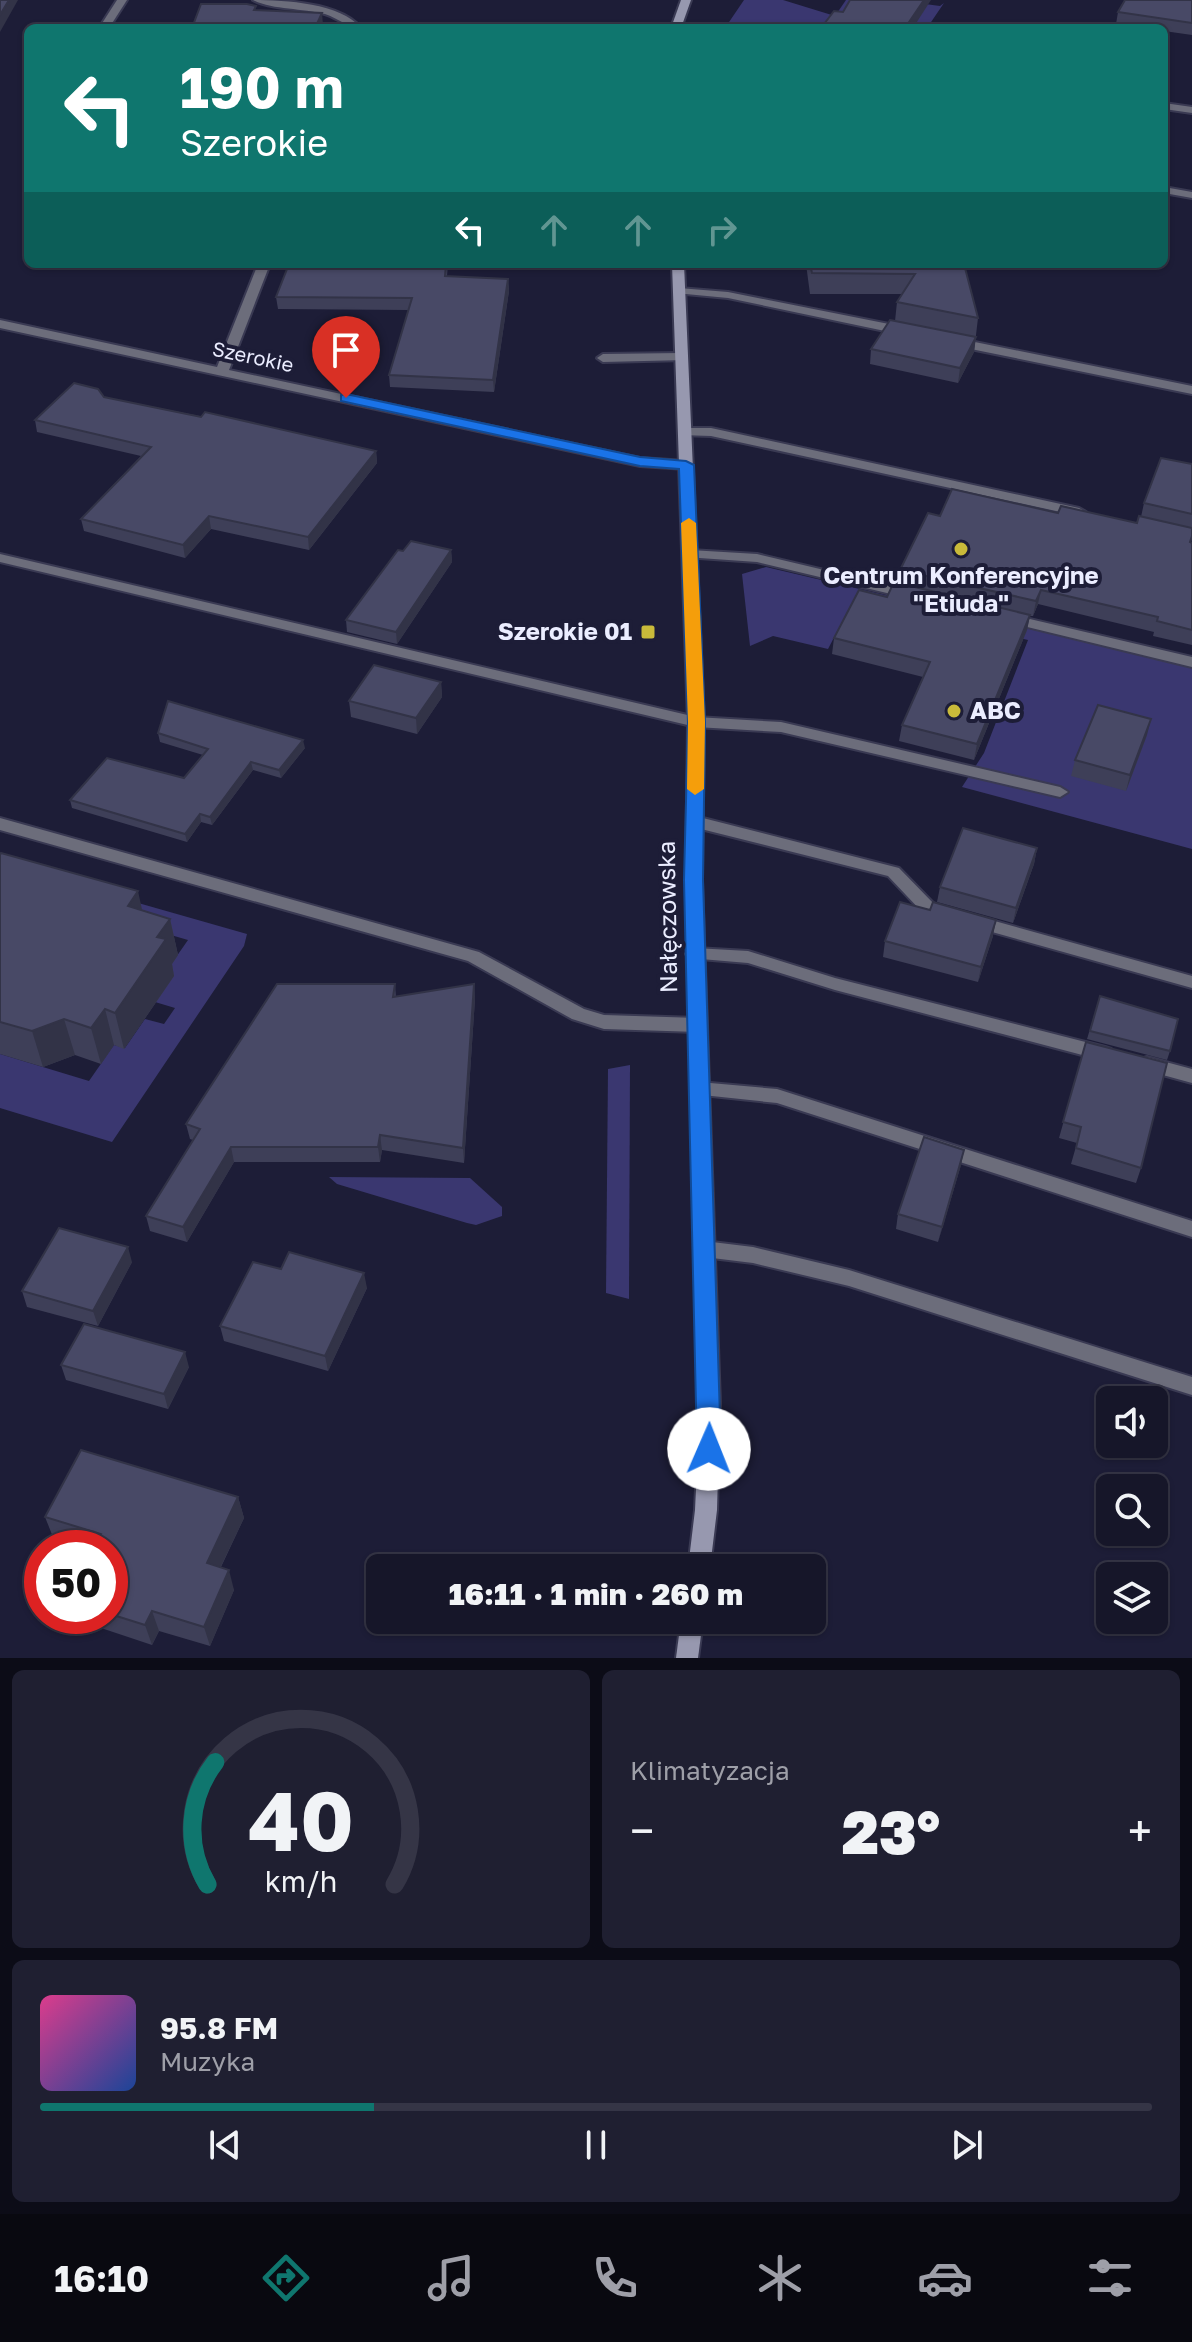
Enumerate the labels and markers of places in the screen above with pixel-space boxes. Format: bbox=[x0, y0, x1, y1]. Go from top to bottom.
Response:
pin bbox=[312, 316, 380, 398]
marker: Centrum Konferencyjne "Etiuda" bbox=[952, 540, 970, 558]
place label: Centrum Konferencyjne "Etiuda" bbox=[823, 560, 1099, 617]
place label: Szerokie 01 bbox=[498, 616, 632, 645]
marker: Szerokie 01 bbox=[639, 623, 657, 641]
place label: ABC bbox=[970, 695, 1021, 724]
marker: ABC bbox=[945, 702, 963, 720]

